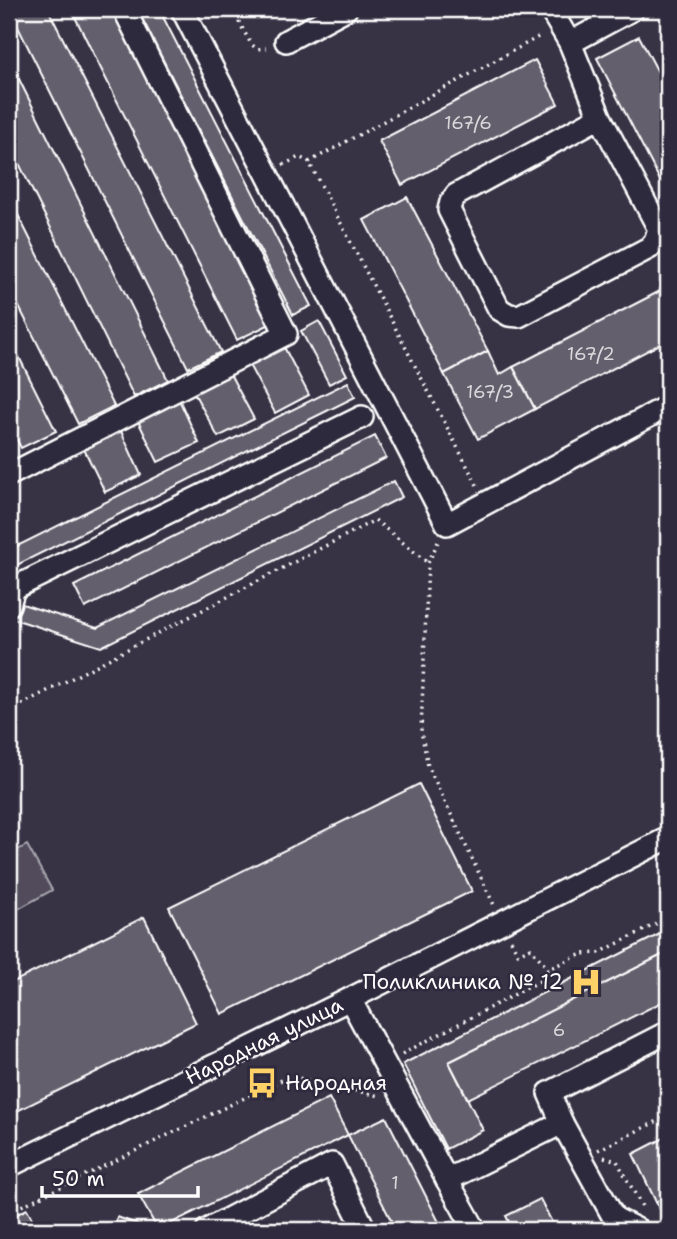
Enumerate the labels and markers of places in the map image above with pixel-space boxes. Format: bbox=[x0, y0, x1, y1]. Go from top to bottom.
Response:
hospital icon: Поликлиника № 12 bbox=[569, 965, 603, 999]
place label: Поликлиника № 12 bbox=[363, 968, 563, 996]
bus stop icon: Народная bbox=[245, 1066, 279, 1100]
place label: Народная bbox=[285, 1070, 387, 1096]

